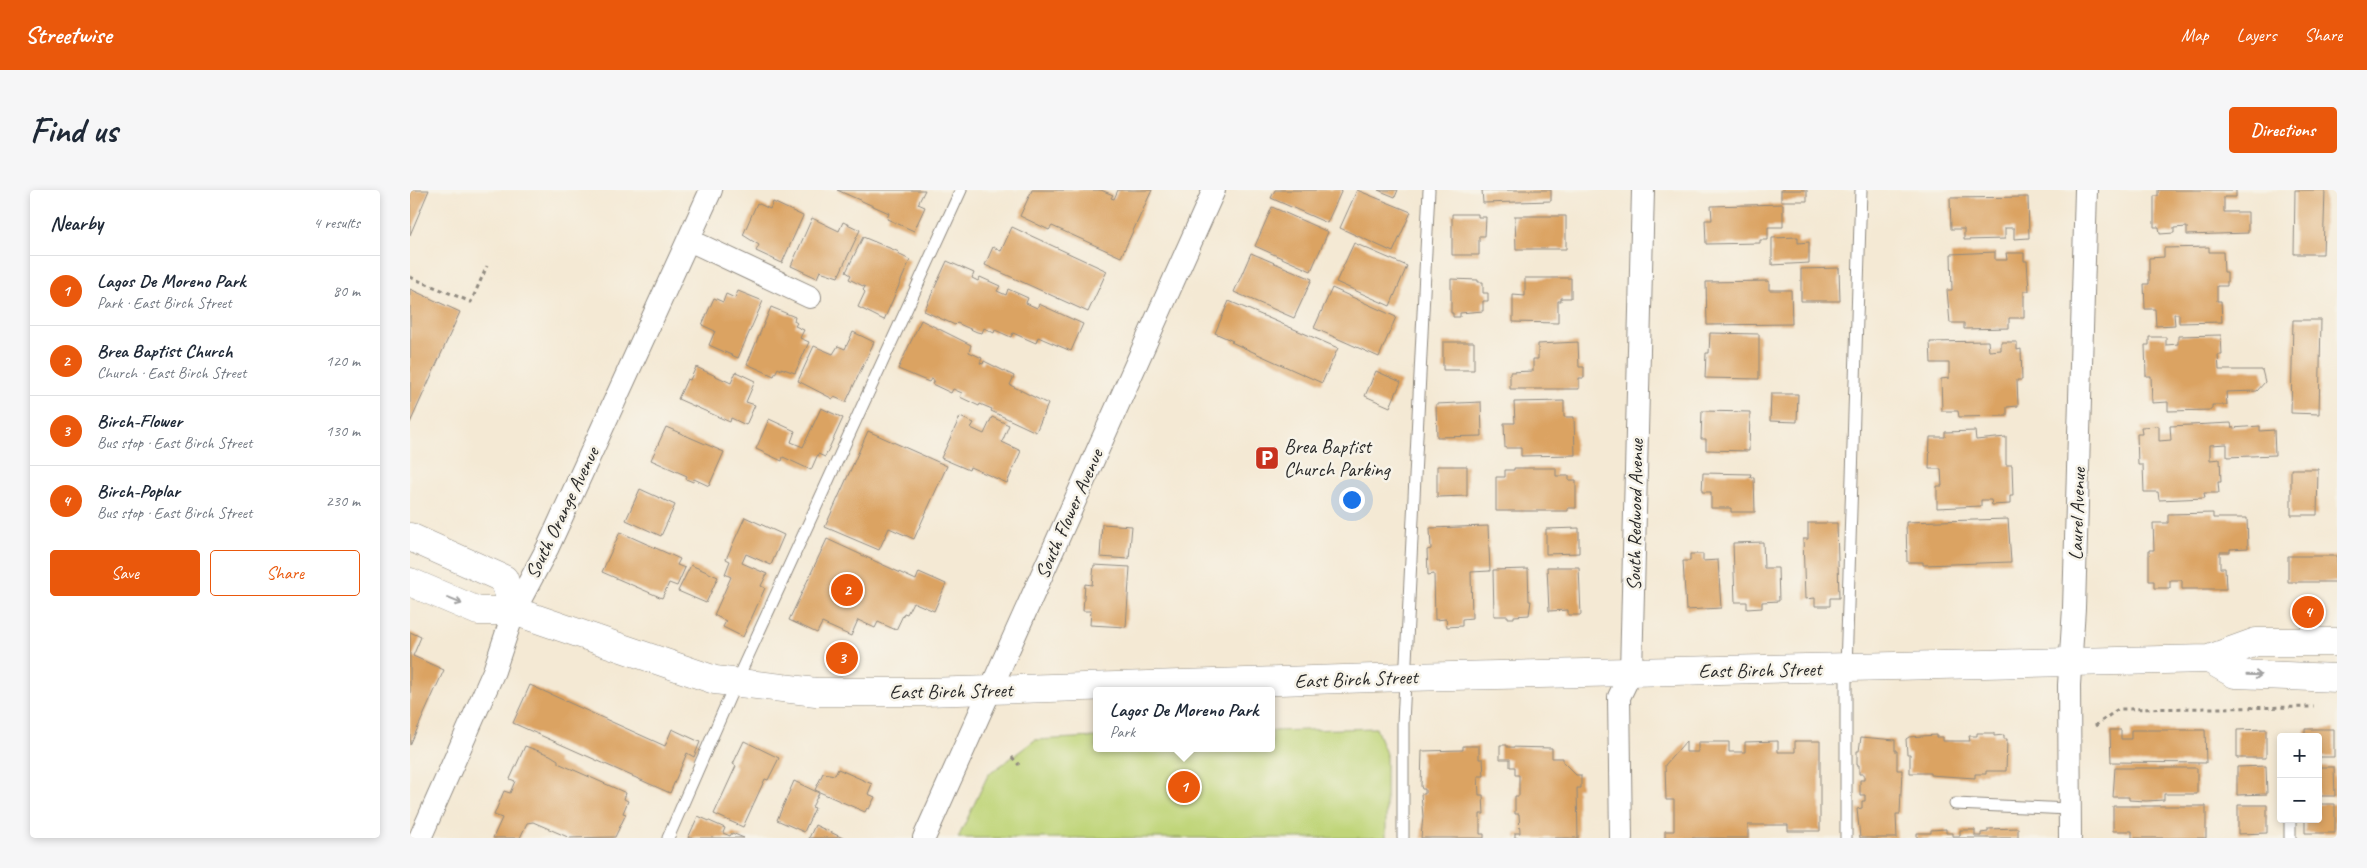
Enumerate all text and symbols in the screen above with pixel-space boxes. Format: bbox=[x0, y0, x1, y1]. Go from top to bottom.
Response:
text: Streetwise bbox=[25, 20, 111, 50]
text: Map bbox=[2181, 24, 2209, 46]
text: Layers bbox=[2237, 24, 2276, 46]
text: Share bbox=[2304, 24, 2342, 46]
button: Directions bbox=[2229, 107, 2337, 153]
text: Find us bbox=[30, 108, 117, 153]
text: Nearby bbox=[50, 210, 103, 236]
text: 4 results bbox=[313, 213, 360, 233]
text: Lagos De Moreno Park bbox=[97, 269, 245, 293]
text: 1 bbox=[62, 281, 70, 301]
text: 80 m bbox=[333, 281, 360, 301]
text: Park · East Birch Street bbox=[97, 293, 232, 313]
text: Brea Baptist Church bbox=[97, 339, 232, 363]
text: 2 bbox=[62, 351, 70, 371]
text: 120 m bbox=[326, 351, 360, 371]
text: Church · East Birch Street bbox=[97, 363, 246, 383]
text: Birch-Flower bbox=[97, 409, 182, 433]
text: 3 bbox=[62, 421, 70, 441]
text: 130 m bbox=[326, 421, 360, 441]
text: Bus stop · East Birch Street bbox=[97, 433, 252, 453]
place label: Brea Baptist Church Parking bbox=[1284, 434, 1391, 482]
street label: South Redwood Avenue bbox=[1621, 437, 1649, 591]
street label: South Orange Avenue bbox=[519, 442, 605, 583]
street label: South Flower Avenue bbox=[1029, 444, 1109, 583]
parking icon: Brea Baptist Church Parking bbox=[1254, 445, 1280, 471]
street label: Laurel Avenue bbox=[2063, 466, 2091, 561]
text: Birch-Poplar bbox=[97, 479, 180, 503]
your location bbox=[1339, 487, 1365, 513]
text: 4 bbox=[62, 491, 70, 511]
text: 230 m bbox=[326, 491, 360, 511]
text: Bus stop · East Birch Street bbox=[97, 503, 252, 523]
button: Save bbox=[50, 550, 200, 596]
button: Share bbox=[210, 550, 360, 596]
pin: 2 bbox=[831, 571, 863, 609]
pin: 4 bbox=[2292, 593, 2324, 631]
one-way arrow bbox=[447, 597, 462, 606]
pin: 3 bbox=[826, 639, 858, 677]
street label: East Birch Street bbox=[1698, 656, 1824, 684]
street label: East Birch Street bbox=[1294, 664, 1420, 694]
one-way arrow bbox=[2245, 670, 2261, 680]
street label: East Birch Street bbox=[889, 677, 1015, 705]
popup bbox=[1093, 687, 1275, 752]
text: Lagos De Moreno Park bbox=[1110, 698, 1258, 722]
text: Park bbox=[1110, 722, 1135, 742]
map controls bbox=[2277, 733, 2322, 823]
button: + bbox=[2277, 733, 2322, 778]
pin: 1 bbox=[1168, 768, 1200, 806]
button: − bbox=[2277, 778, 2322, 823]

